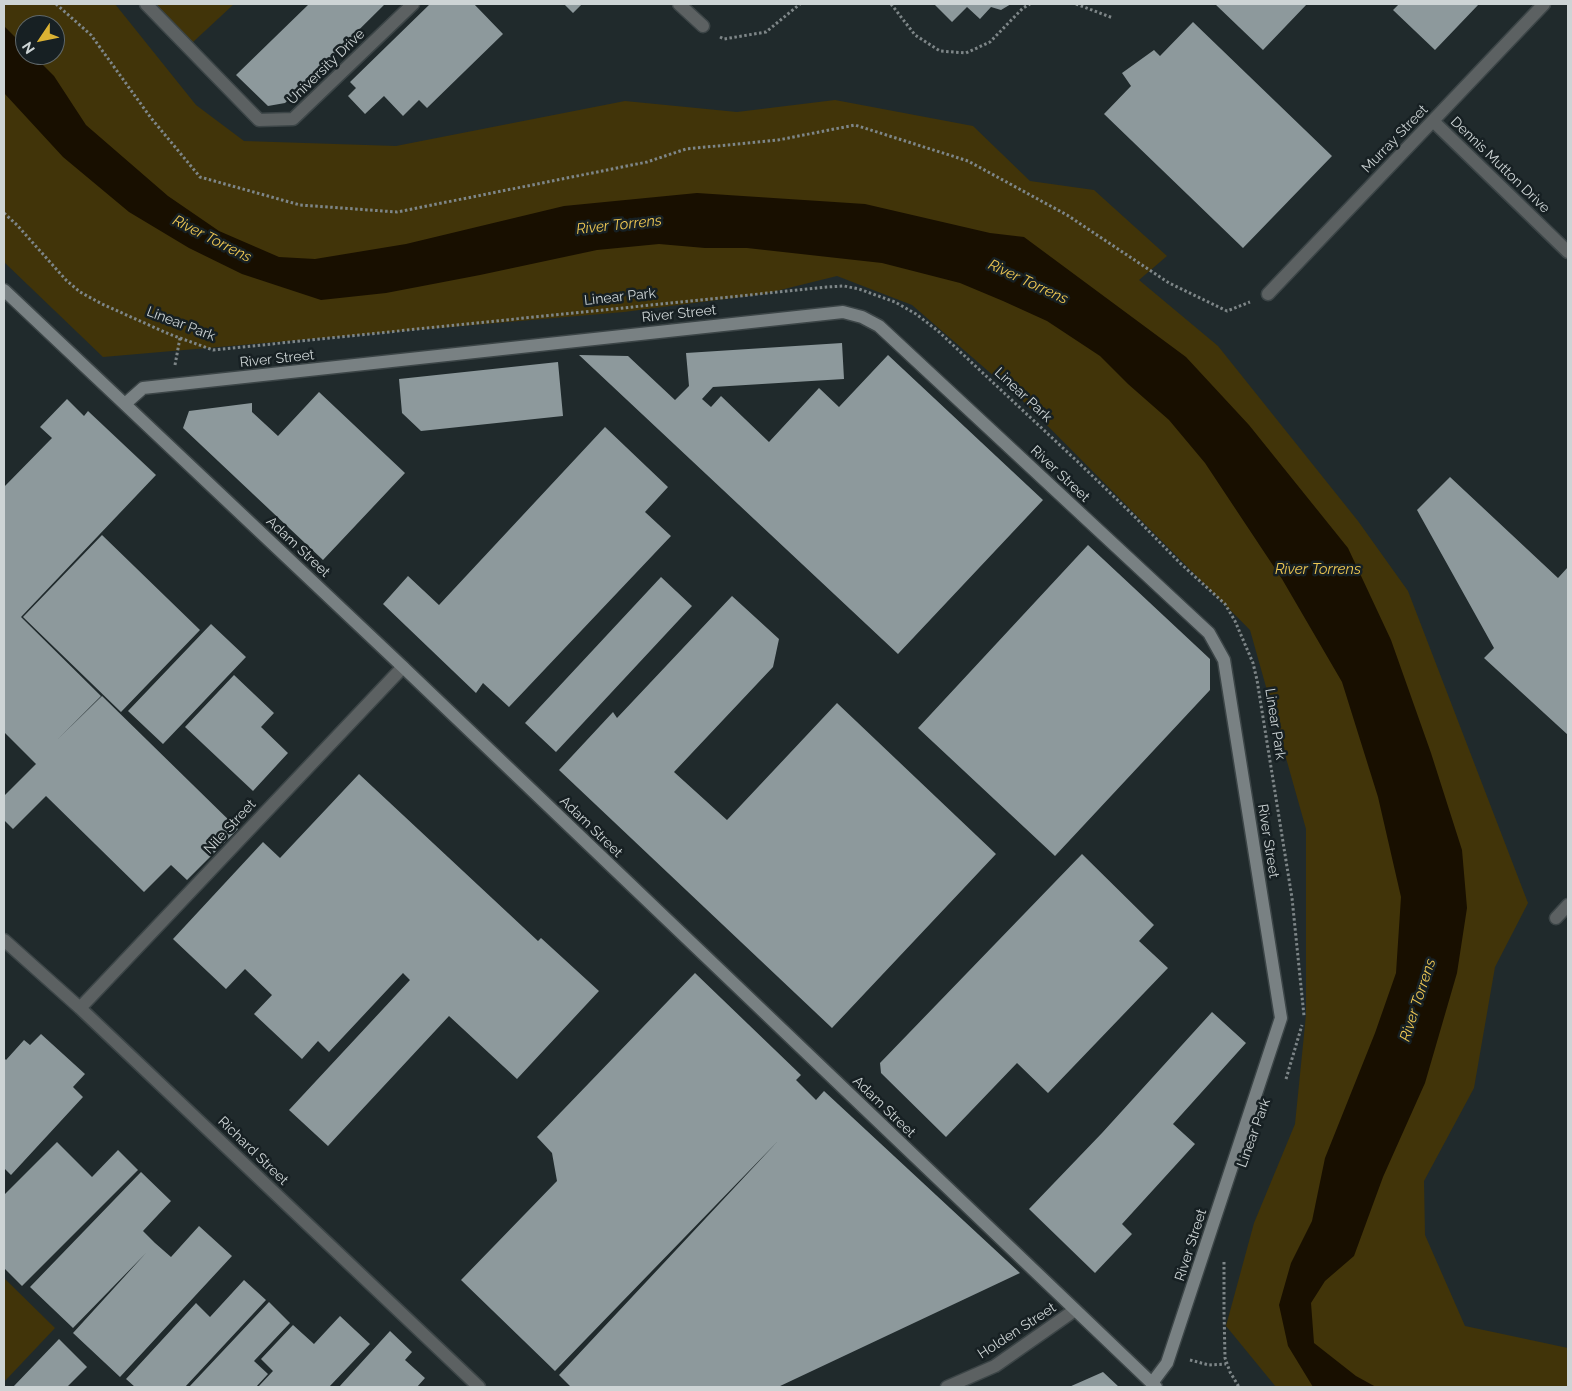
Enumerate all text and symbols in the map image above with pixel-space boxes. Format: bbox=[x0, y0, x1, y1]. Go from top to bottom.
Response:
north arrow bbox=[15, 15, 65, 65]
street label: University Drive bbox=[284, 26, 368, 108]
text: N bbox=[19, 39, 38, 57]
street label: Murray Street bbox=[1358, 102, 1432, 176]
street label: Dennis Mutton Drive bbox=[1447, 113, 1553, 217]
water label: River Torrens bbox=[170, 211, 254, 267]
water label: River Torrens bbox=[575, 212, 663, 238]
water label: River Torrens bbox=[985, 256, 1071, 308]
street label: Linear Park bbox=[583, 285, 657, 309]
street label: River Street bbox=[641, 302, 717, 326]
street label: Linear Park bbox=[144, 303, 218, 345]
street label: River Street bbox=[239, 347, 315, 371]
street label: Linear Park bbox=[991, 364, 1055, 426]
street label: River Street bbox=[1027, 442, 1093, 506]
street label: Adam Street bbox=[263, 513, 333, 581]
water label: River Torrens bbox=[1275, 560, 1361, 578]
street label: Linear Park bbox=[1261, 687, 1289, 761]
street label: Adam Street bbox=[556, 793, 626, 861]
street label: Nile Street bbox=[201, 796, 259, 858]
street label: River Street bbox=[1254, 803, 1282, 879]
water label: River Torrens bbox=[1396, 956, 1440, 1044]
street label: Adam Street bbox=[849, 1073, 919, 1141]
street label: Linear Park bbox=[1234, 1096, 1274, 1170]
street label: Richard Street bbox=[214, 1113, 292, 1189]
street label: River Street bbox=[1171, 1207, 1211, 1283]
street label: Holden Street bbox=[975, 1299, 1059, 1363]

